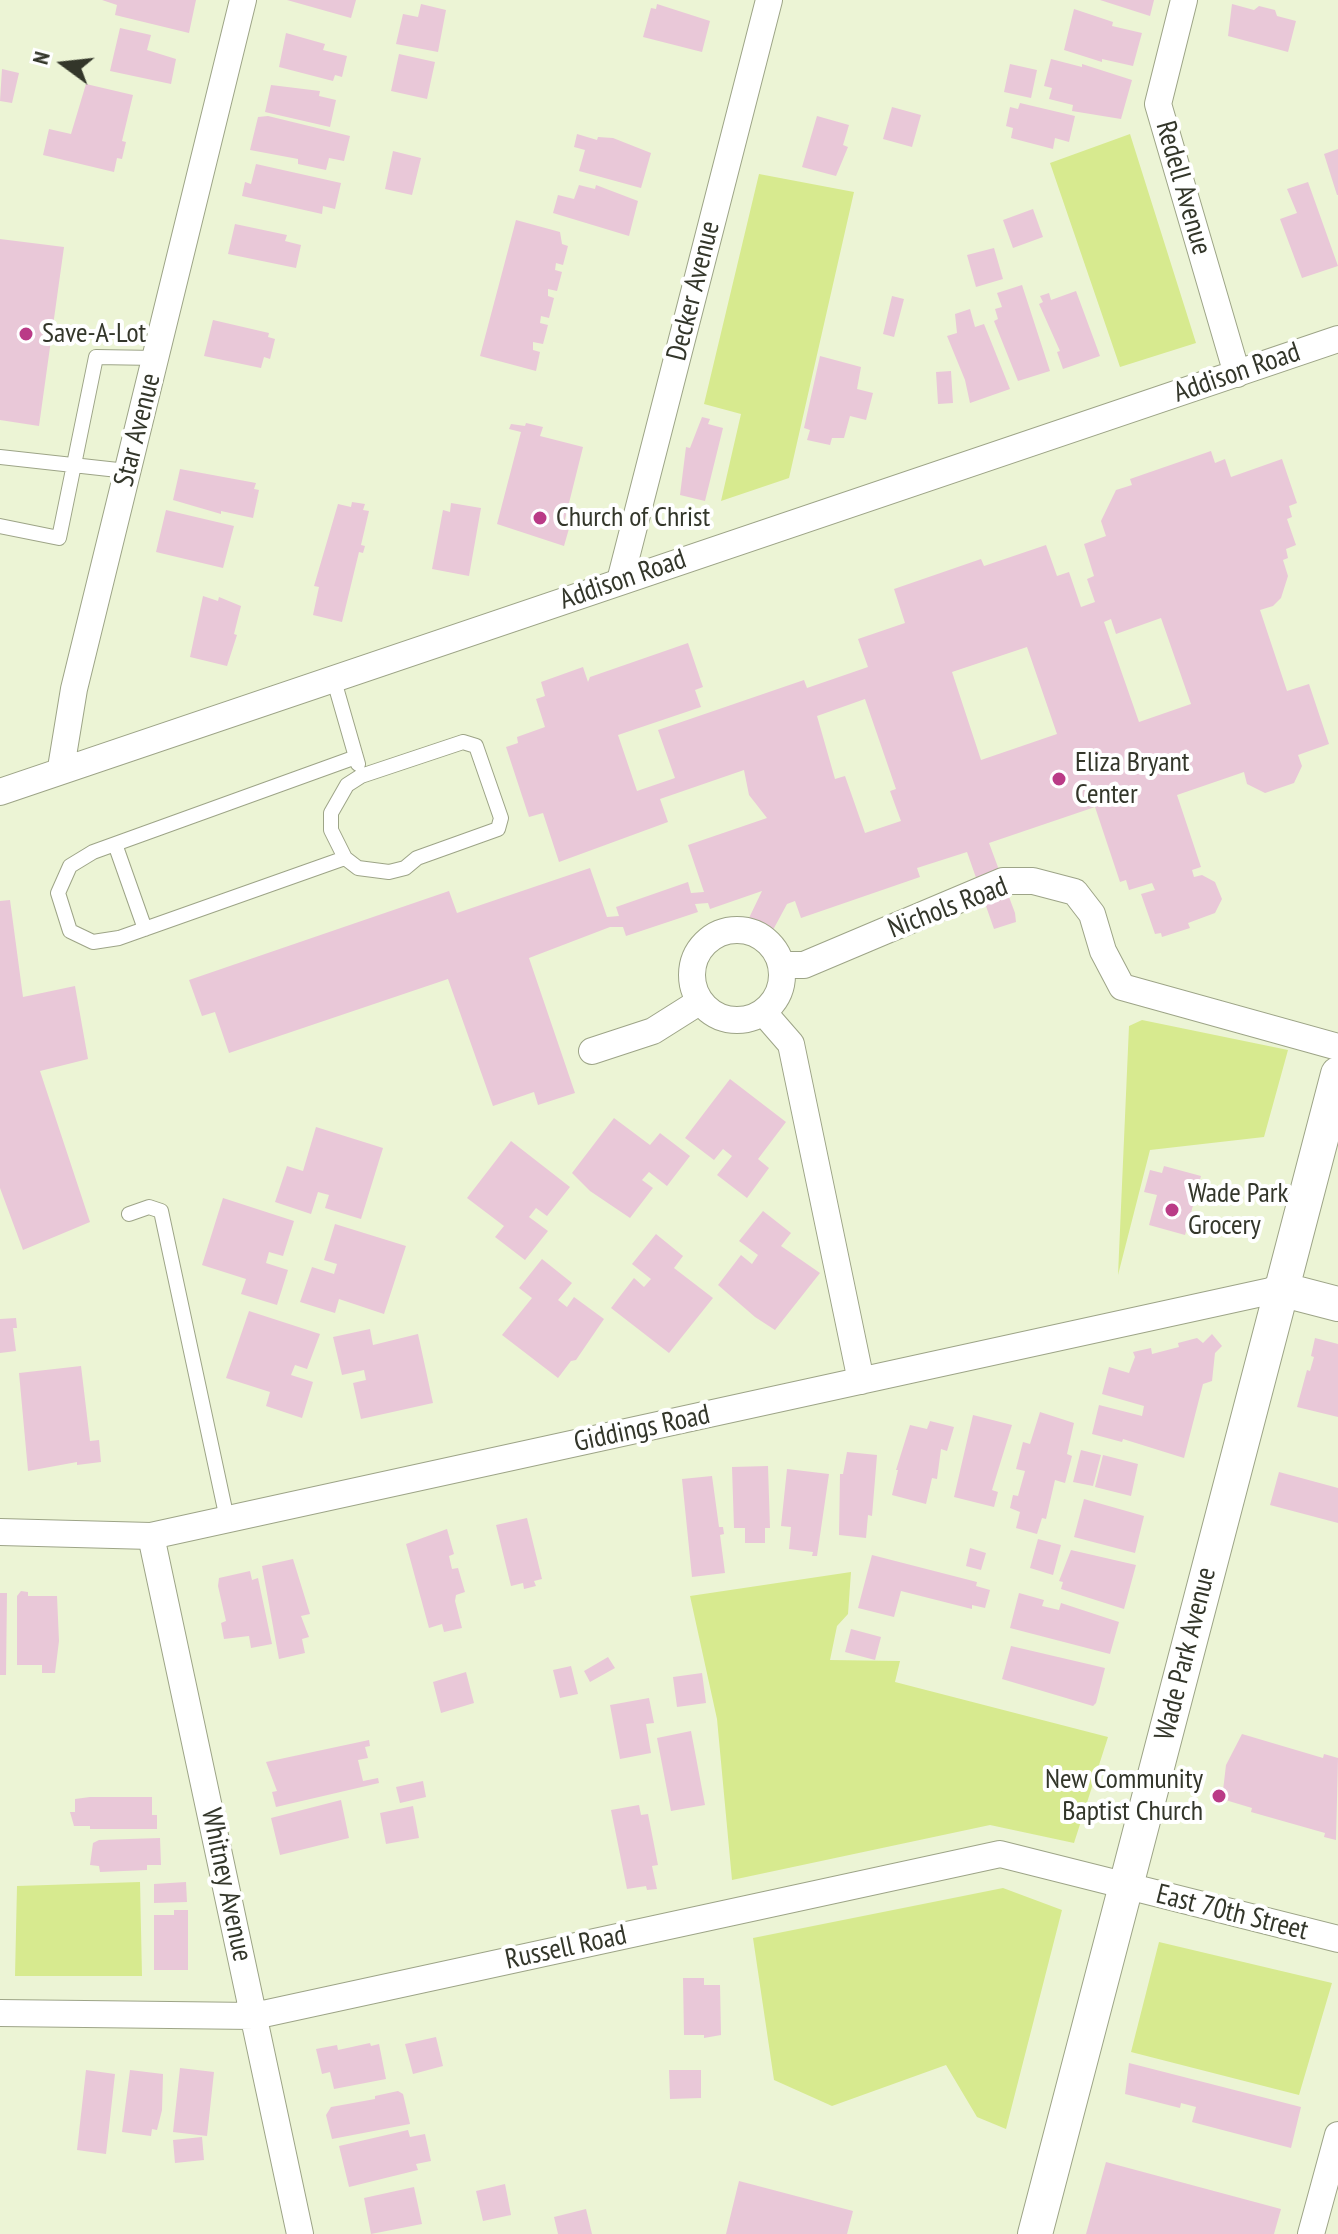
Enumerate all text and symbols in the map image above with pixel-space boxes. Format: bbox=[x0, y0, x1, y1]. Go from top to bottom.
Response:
north arrow bbox=[24, 24, 104, 104]
text: N bbox=[26, 48, 56, 67]
street label: Redell Avenue bbox=[1148, 117, 1218, 259]
street label: Decker Avenue bbox=[660, 218, 728, 364]
place label: Save-A-Lot bbox=[42, 317, 146, 351]
marker: Save-A-Lot bbox=[17, 325, 35, 343]
street label: Addison Road bbox=[1170, 336, 1304, 410]
street label: Star Avenue bbox=[108, 370, 168, 490]
place label: Church of Christ bbox=[556, 501, 710, 535]
marker: Church of Christ bbox=[531, 509, 549, 527]
street label: Addison Road bbox=[556, 543, 690, 617]
place label: Eliza Bryant Center bbox=[1075, 746, 1189, 812]
marker: Eliza Bryant Center bbox=[1050, 770, 1068, 788]
street label: Nichols Road bbox=[884, 870, 1012, 946]
place label: Wade Park Grocery bbox=[1188, 1177, 1288, 1243]
marker: Wade Park Grocery bbox=[1163, 1201, 1181, 1219]
street label: Giddings Road bbox=[571, 1398, 713, 1460]
street label: Wade Park Avenue bbox=[1148, 1564, 1224, 1744]
place label: New Community Baptist Church bbox=[1045, 1763, 1203, 1829]
marker: New Community Baptist Church bbox=[1210, 1787, 1228, 1805]
street label: Whitney Avenue bbox=[193, 1805, 259, 1965]
street label: East 70th Street bbox=[1153, 1878, 1311, 1948]
street label: Russell Road bbox=[502, 1919, 630, 1977]

